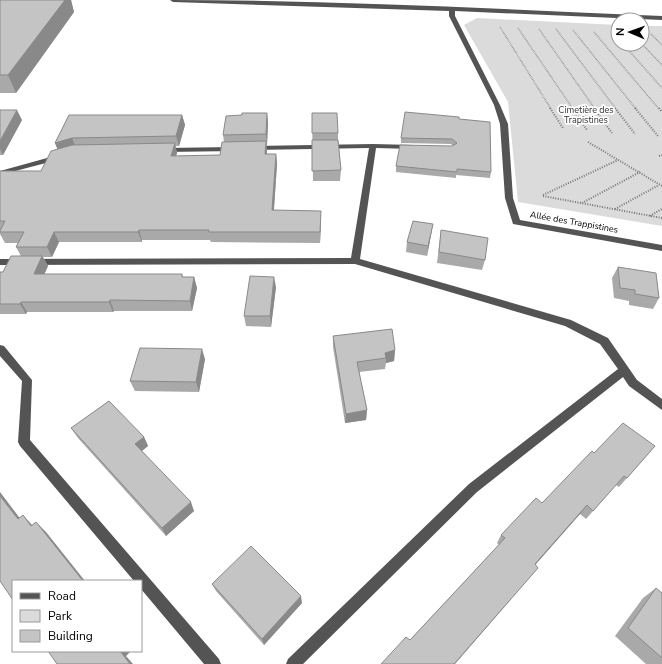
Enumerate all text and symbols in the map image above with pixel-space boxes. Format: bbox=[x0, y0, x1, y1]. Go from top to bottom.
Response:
north arrow bbox=[610, 12, 650, 52]
text: N bbox=[613, 27, 628, 36]
park label: Cimetière des Trapistines bbox=[558, 104, 614, 126]
street label: Allée des Trappistines bbox=[529, 208, 619, 236]
legend bbox=[12, 580, 142, 652]
text: Road bbox=[48, 588, 76, 604]
text: Park bbox=[48, 608, 73, 624]
text: Building bbox=[48, 628, 93, 644]

